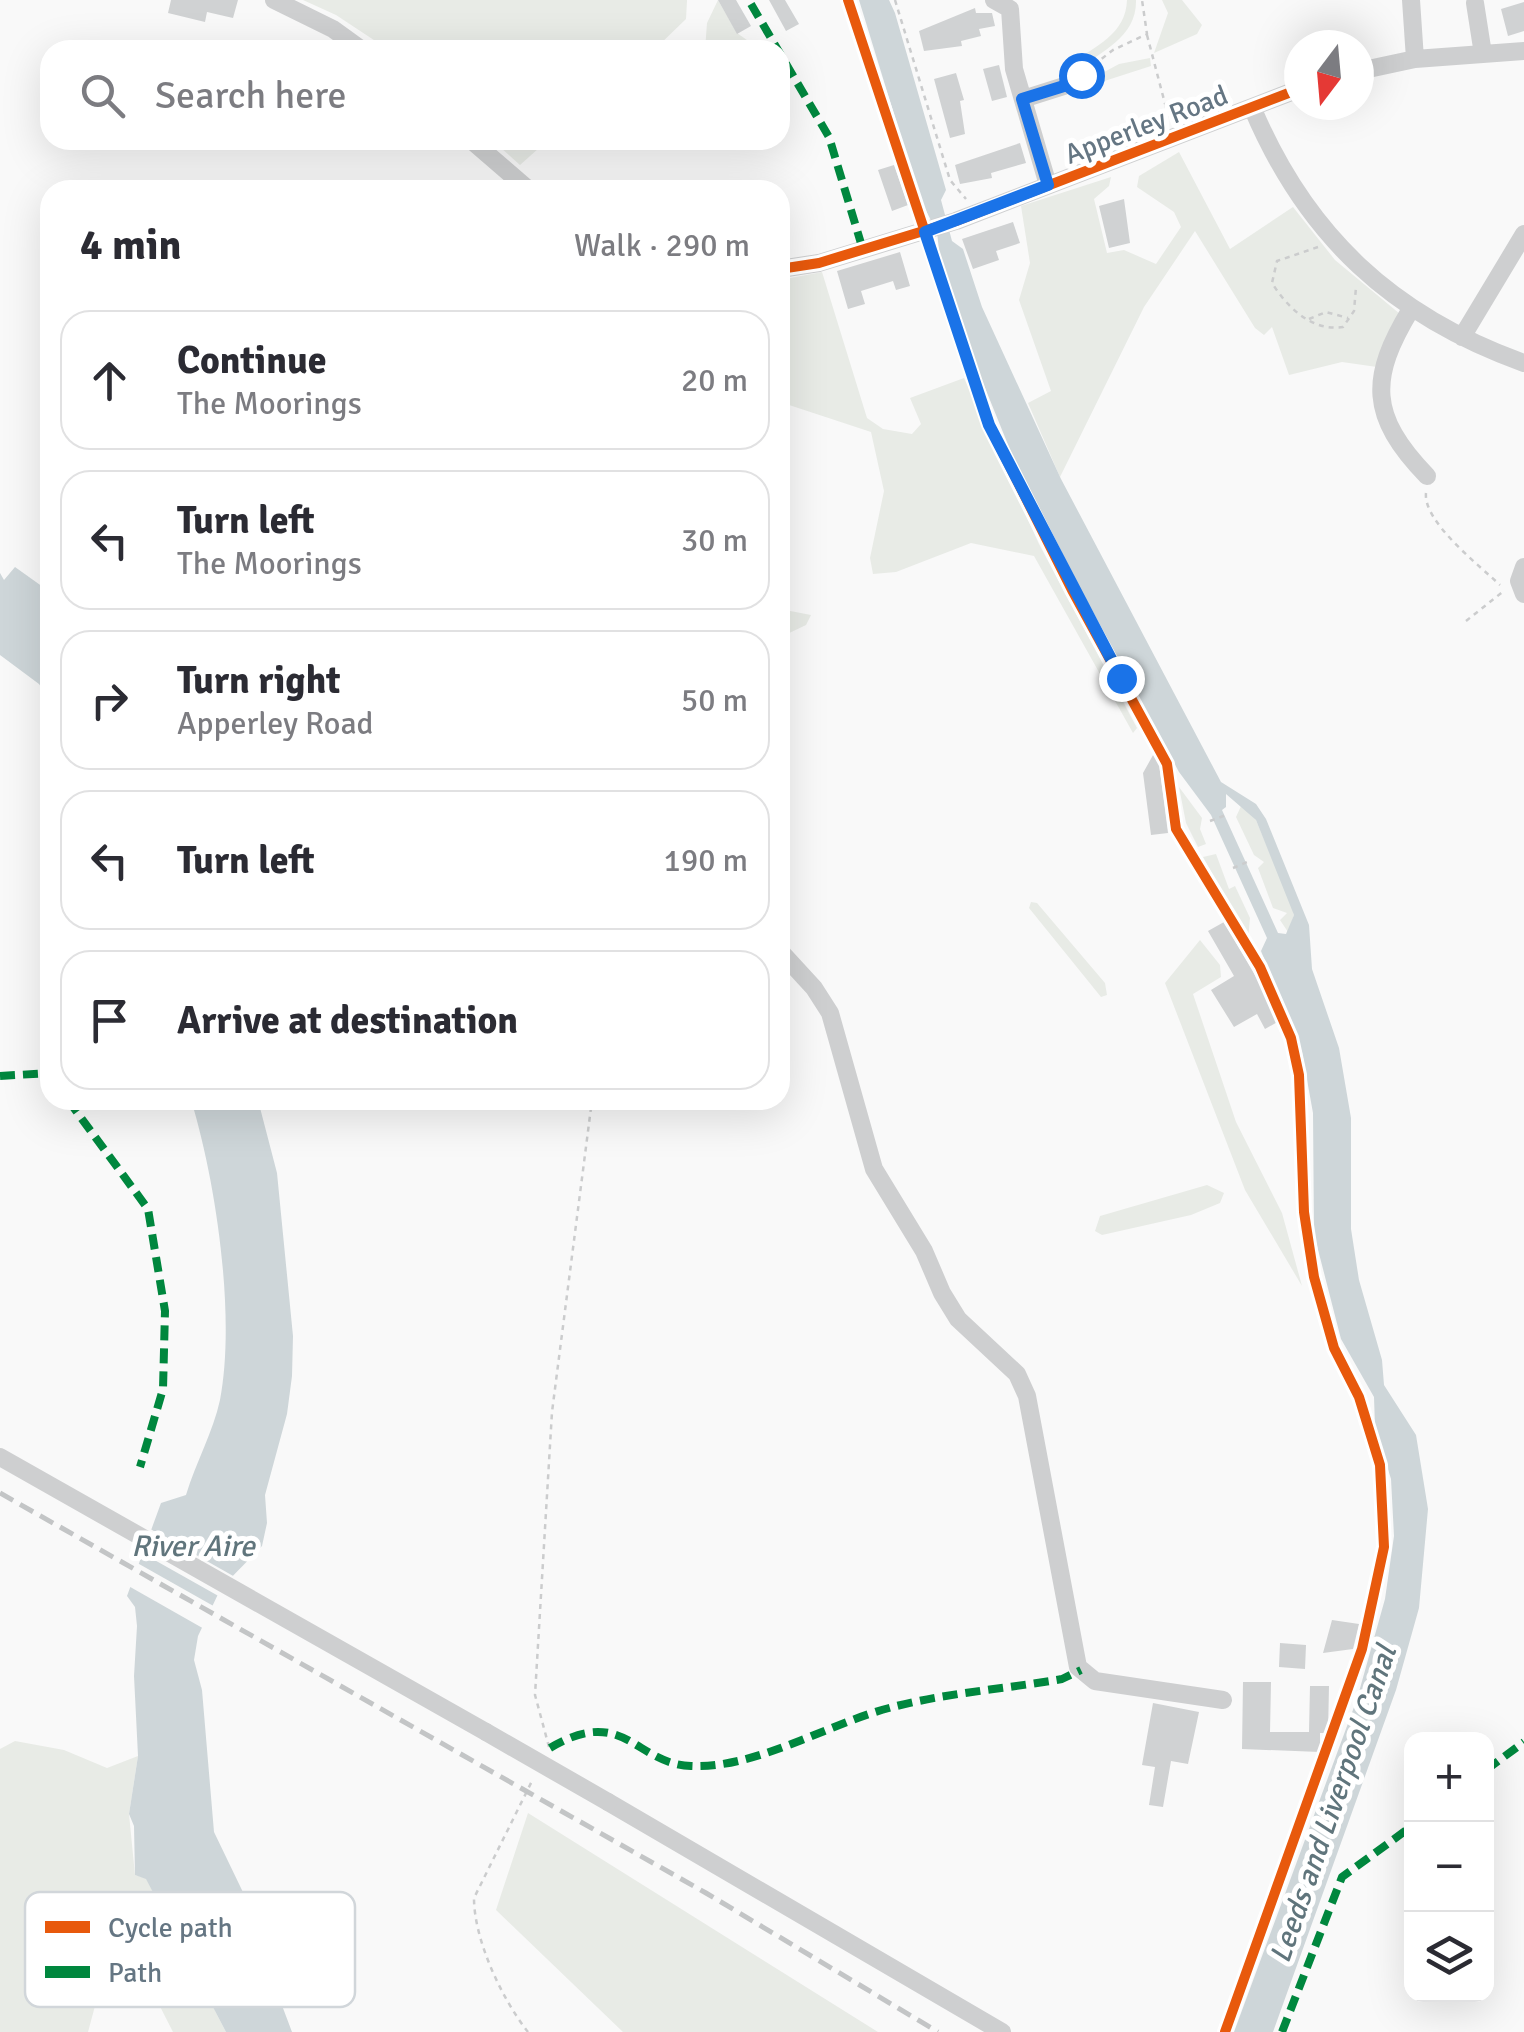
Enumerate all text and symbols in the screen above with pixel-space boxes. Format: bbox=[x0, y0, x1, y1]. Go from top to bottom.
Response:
north arrow bbox=[1284, 30, 1374, 120]
search box bbox=[40, 40, 790, 150]
route start bbox=[1059, 53, 1105, 99]
icon: search bbox=[75, 68, 130, 123]
text: Search here bbox=[155, 72, 347, 119]
street label: Apperley Road bbox=[1060, 78, 1233, 172]
text: 4 min bbox=[80, 220, 181, 271]
text: Walk · 290 m bbox=[574, 226, 750, 265]
text: Continue bbox=[177, 337, 327, 384]
icon: ahead bbox=[82, 353, 137, 408]
text: 20 m bbox=[681, 361, 748, 400]
text: The Moorings bbox=[177, 384, 362, 423]
text: Turn left bbox=[177, 497, 315, 544]
icon: left bbox=[82, 513, 137, 568]
text: 30 m bbox=[681, 521, 748, 560]
text: The Moorings bbox=[177, 544, 362, 583]
route end bbox=[1099, 656, 1145, 702]
text: Turn right bbox=[177, 657, 341, 704]
icon: right bbox=[82, 673, 137, 728]
text: 50 m bbox=[681, 681, 748, 720]
text: Apperley Road bbox=[177, 704, 373, 743]
icon: left bbox=[82, 833, 137, 888]
text: Turn left bbox=[177, 837, 315, 884]
text: 190 m bbox=[664, 841, 748, 880]
icon: arrive bbox=[82, 993, 137, 1048]
text: Arrive at destination bbox=[177, 997, 518, 1044]
water label: River Aire bbox=[131, 1528, 257, 1565]
water label: Leeds and Liverpool Canal bbox=[1262, 1639, 1406, 1968]
map controls bbox=[1404, 1732, 1494, 2002]
button: + bbox=[1404, 1732, 1494, 1822]
button: − bbox=[1404, 1822, 1494, 1912]
legend bbox=[25, 1892, 355, 2007]
text: Cycle path bbox=[108, 1911, 233, 1945]
button: layers bbox=[1404, 1912, 1494, 2002]
text: Path bbox=[108, 1956, 162, 1990]

